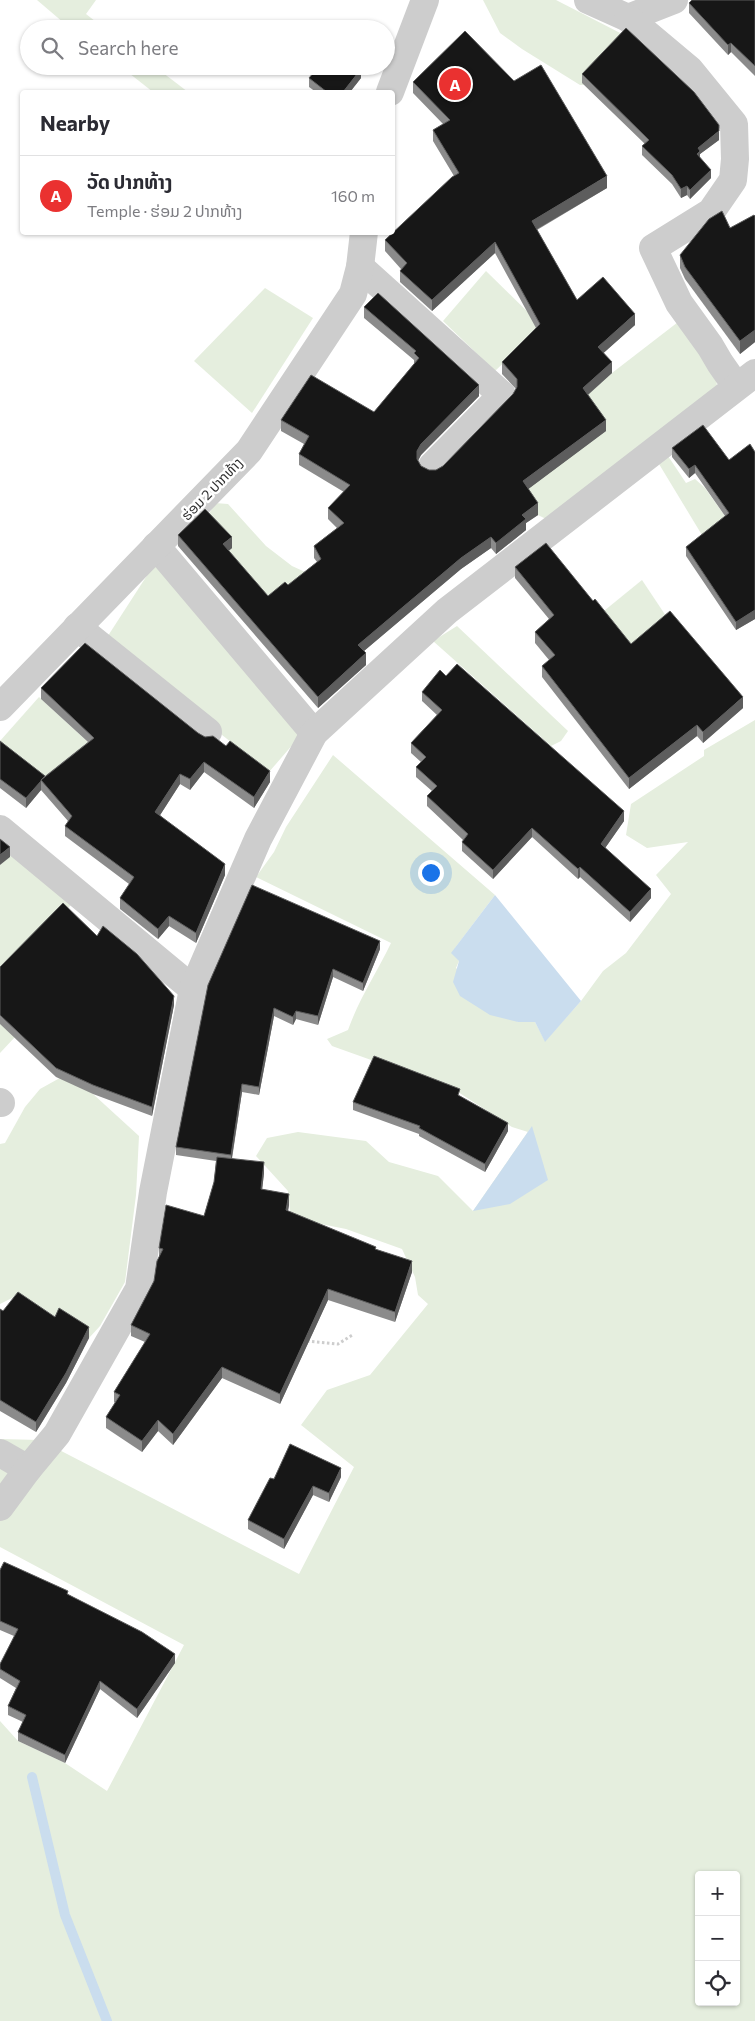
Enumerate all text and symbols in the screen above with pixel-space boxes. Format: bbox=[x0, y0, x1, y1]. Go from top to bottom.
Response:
search box bbox=[20, 20, 395, 75]
icon: search bbox=[38, 34, 66, 62]
text: Search here bbox=[78, 36, 178, 59]
pin: A bbox=[439, 65, 471, 103]
text: Nearby bbox=[40, 110, 110, 135]
text: ວັດ ປາກທ້າງ bbox=[87, 170, 172, 193]
text: A bbox=[50, 186, 62, 205]
text: 160 m bbox=[331, 186, 375, 205]
text: Temple · ຮ່ອມ 2 ປາກທ້າງ bbox=[87, 201, 242, 220]
street label: ຮ່ອມ 2 ປາກທ້າງ bbox=[178, 454, 246, 524]
your location bbox=[418, 860, 444, 886]
map controls bbox=[695, 1871, 740, 2006]
button: + bbox=[695, 1871, 740, 1916]
button: − bbox=[695, 1916, 740, 1961]
button: locate bbox=[695, 1961, 740, 2006]

